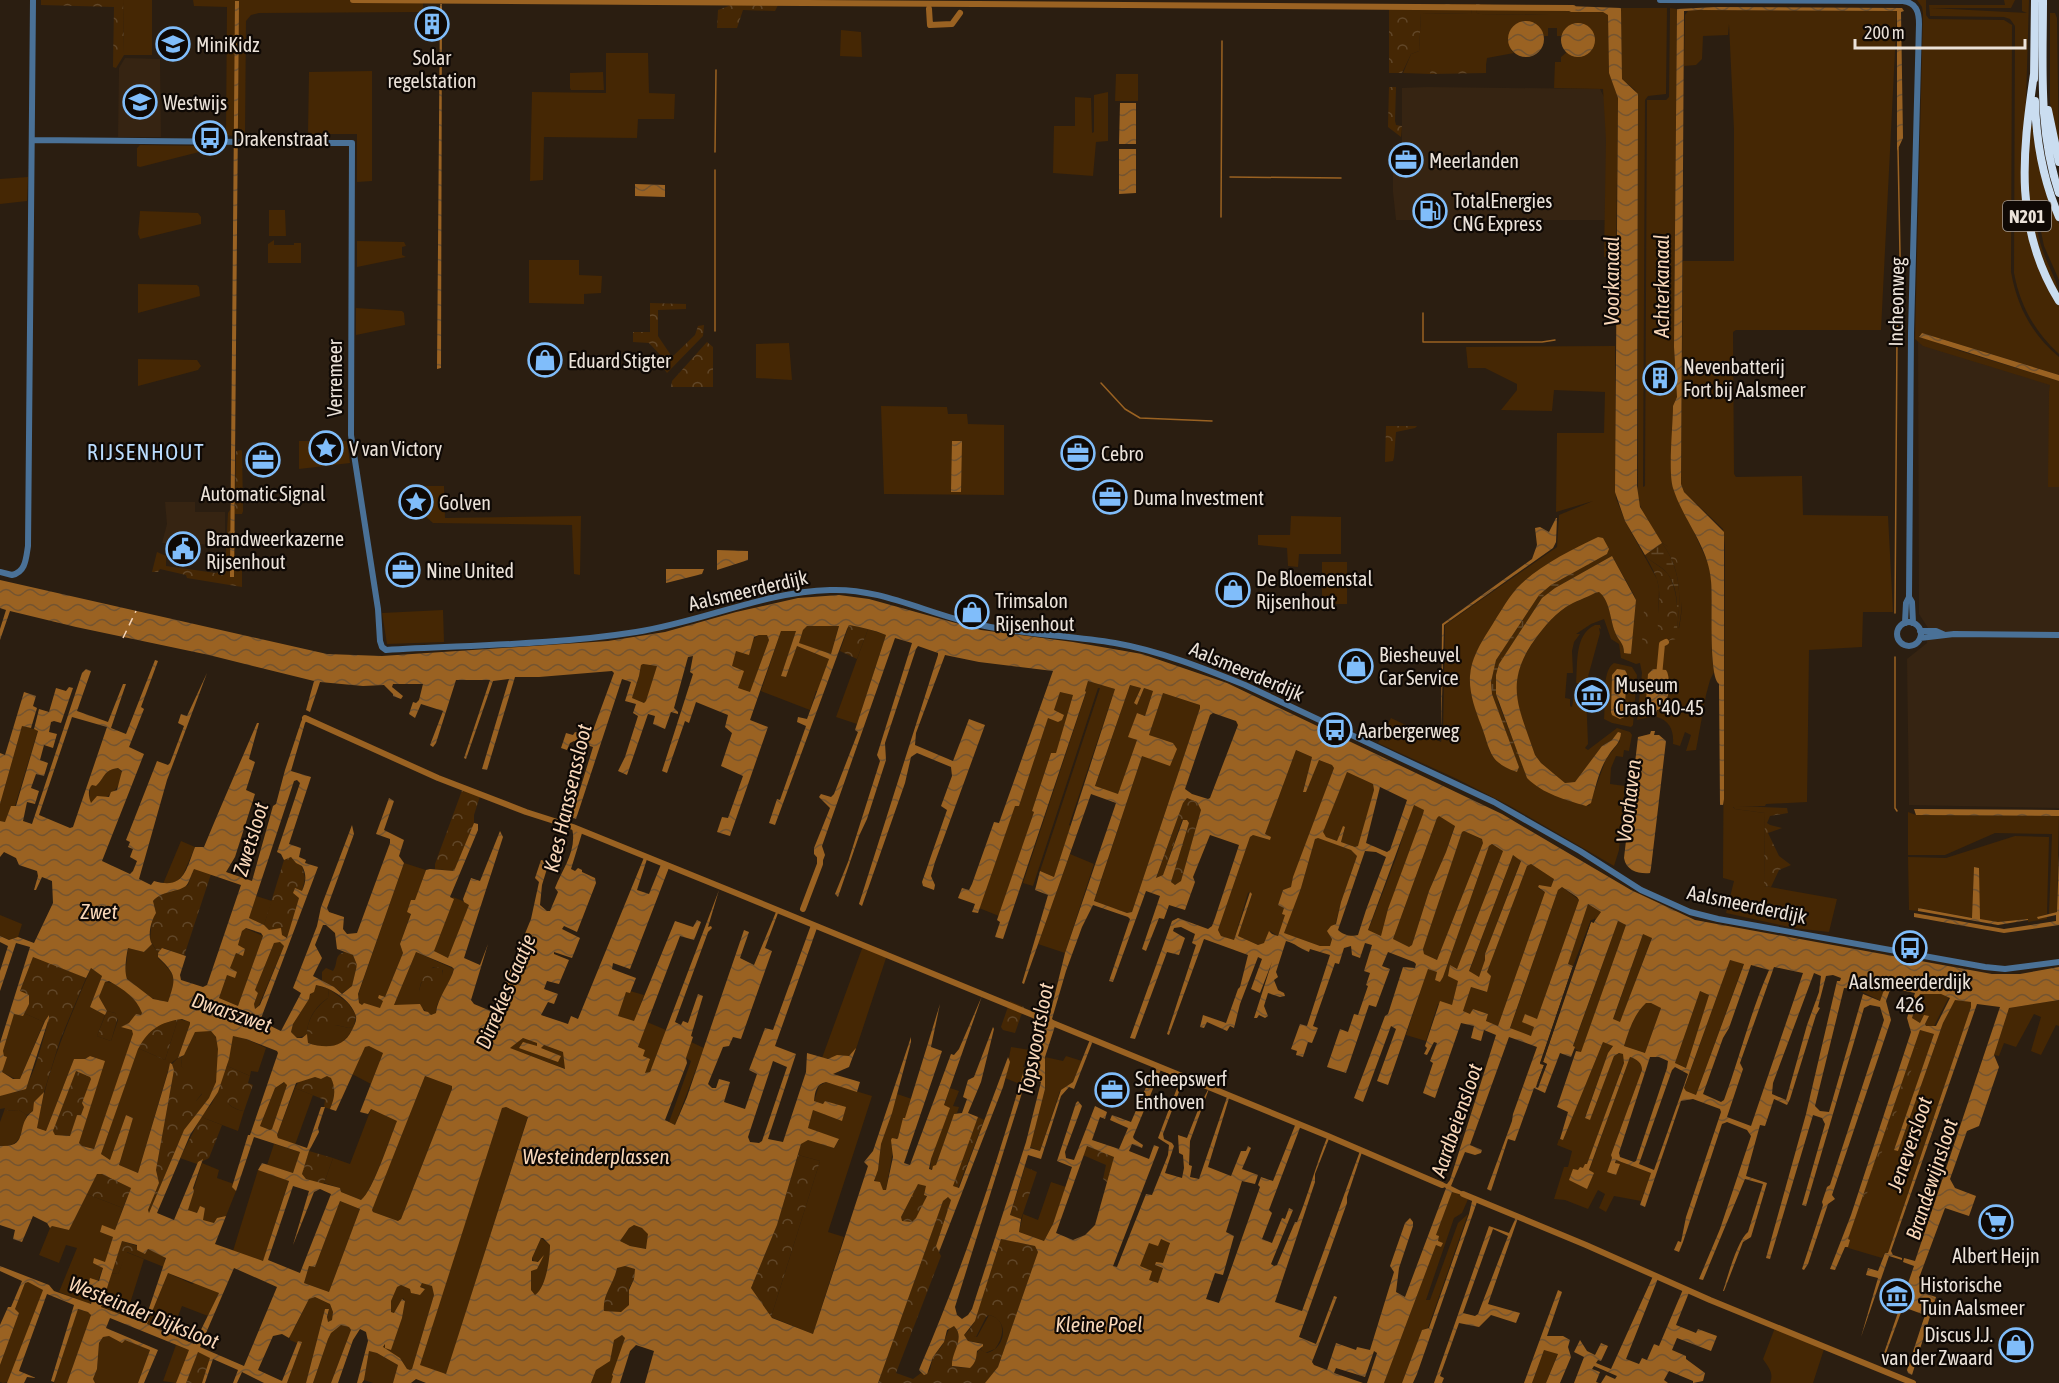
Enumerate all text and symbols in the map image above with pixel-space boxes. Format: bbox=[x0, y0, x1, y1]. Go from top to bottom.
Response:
building icon: Solar regelstation bbox=[414, 6, 450, 42]
scale bar bbox=[1855, 12, 2024, 50]
text: 200 m bbox=[1864, 22, 1905, 43]
school or university icon: MiniKidz bbox=[155, 26, 191, 62]
place label: MiniKidz bbox=[196, 33, 259, 56]
place label: Solar regelstation bbox=[387, 46, 477, 92]
school or university icon: Westwijs bbox=[122, 84, 158, 120]
place label: Westwijs bbox=[163, 91, 227, 114]
bus stop icon: Drakenstraat bbox=[192, 120, 228, 156]
place label: Drakenstraat bbox=[233, 127, 329, 150]
office icon: Meerlanden bbox=[1388, 142, 1424, 178]
place label: Meerlanden bbox=[1429, 149, 1519, 172]
place label: TotalEnergies CNG Express bbox=[1453, 189, 1552, 235]
fuel station icon: TotalEnergies CNG Express bbox=[1412, 193, 1448, 229]
road number: N201 bbox=[2003, 201, 2051, 231]
water label: Achterkanaal bbox=[1649, 234, 1673, 339]
water label: Voorkanaal bbox=[1599, 236, 1623, 326]
street label: Incheonweg bbox=[1884, 257, 1908, 347]
street label: Verremeer bbox=[323, 338, 346, 417]
shop icon: Eduard Stigter bbox=[527, 342, 563, 378]
place label: Eduard Stigter bbox=[568, 349, 672, 372]
place label: Nevenbatterij Fort bij Aalsmeer bbox=[1683, 355, 1807, 401]
building icon: Nevenbatterij Fort bij Aalsmeer bbox=[1642, 360, 1678, 396]
place icon: V van Victory bbox=[308, 430, 344, 466]
office icon: Cebro bbox=[1060, 435, 1096, 471]
place label: V van Victory bbox=[349, 437, 442, 460]
district label: RIJSENHOUT bbox=[87, 439, 205, 465]
office icon: Automatic Signal bbox=[245, 442, 281, 478]
place label: Cebro bbox=[1101, 442, 1144, 465]
office icon: Duma Investment bbox=[1092, 479, 1128, 515]
place label: Automatic Signal bbox=[201, 482, 326, 505]
place icon: Golven bbox=[398, 484, 434, 520]
place label: Duma Investment bbox=[1133, 486, 1264, 509]
place label: Golven bbox=[439, 491, 491, 514]
place label: Brandweerkazerne Rijsenhout bbox=[206, 527, 344, 573]
public building icon: Brandweerkazerne Rijsenhout bbox=[165, 531, 201, 567]
office icon: Nine United bbox=[385, 552, 421, 588]
place label: Nine United bbox=[426, 559, 514, 582]
street label: Aalsmeerderdijk bbox=[686, 565, 810, 615]
place label: De Bloemenstal Rijsenhout bbox=[1256, 567, 1373, 613]
shop icon: De Bloemenstal Rijsenhout bbox=[1215, 572, 1251, 608]
place label: Trimsalon Rijsenhout bbox=[995, 589, 1075, 635]
shop icon: Trimsalon Rijsenhout bbox=[954, 594, 990, 630]
street label: Aalsmeerderdijk bbox=[1186, 637, 1308, 705]
place label: Biesheuvel Car Service bbox=[1379, 643, 1461, 689]
shop icon: Biesheuvel Car Service bbox=[1338, 648, 1374, 684]
place label: Museum Crash '40-45 bbox=[1615, 673, 1704, 719]
museum icon: Museum Crash '40-45 bbox=[1574, 677, 1610, 713]
bus stop icon: Aarbergerweg bbox=[1317, 712, 1353, 748]
place label: Aarbergerweg bbox=[1358, 719, 1460, 742]
water label: Kees Hanssenssloot bbox=[538, 722, 596, 874]
water label: Voorhaven bbox=[1611, 758, 1645, 844]
water label: Zwetsloot bbox=[227, 799, 273, 879]
street label: Aalsmeerderdijk bbox=[1685, 880, 1809, 928]
water label: Zwet bbox=[80, 899, 118, 923]
water label: Dirrekies Gaatje bbox=[470, 930, 540, 1052]
bus stop icon: Aalsmeerderdijk 426 bbox=[1892, 930, 1928, 966]
place label: Aalsmeerderdijk 426 bbox=[1849, 970, 1971, 1016]
water label: Topsvoortsloot bbox=[1012, 981, 1058, 1097]
water label: Dwarszwet bbox=[189, 987, 275, 1037]
water label: Aardbeiensloot bbox=[1425, 1060, 1487, 1181]
place label: Scheepswerf Enthoven bbox=[1135, 1067, 1228, 1113]
office icon: Scheepswerf Enthoven bbox=[1094, 1072, 1130, 1108]
water label: Jeneversloot bbox=[1881, 1094, 1936, 1195]
water label: Brandewijnsloot bbox=[1900, 1116, 1962, 1242]
water label: Westeinderplassen bbox=[522, 1144, 670, 1168]
supermarket icon: Albert Heijn bbox=[1978, 1204, 2014, 1240]
place label: Albert Heijn bbox=[1952, 1244, 2040, 1267]
water label: Westeinder Dijksloot bbox=[66, 1271, 222, 1353]
place label: Historische Tuin Aalsmeer bbox=[1920, 1273, 2025, 1319]
museum icon: Historische Tuin Aalsmeer bbox=[1879, 1278, 1915, 1314]
water label: Kleine Poel bbox=[1055, 1312, 1143, 1336]
place label: Discus J.J. van der Zwaard bbox=[1881, 1323, 1993, 1369]
shop icon: Discus J.J. van der Zwaard bbox=[1998, 1327, 2034, 1363]

